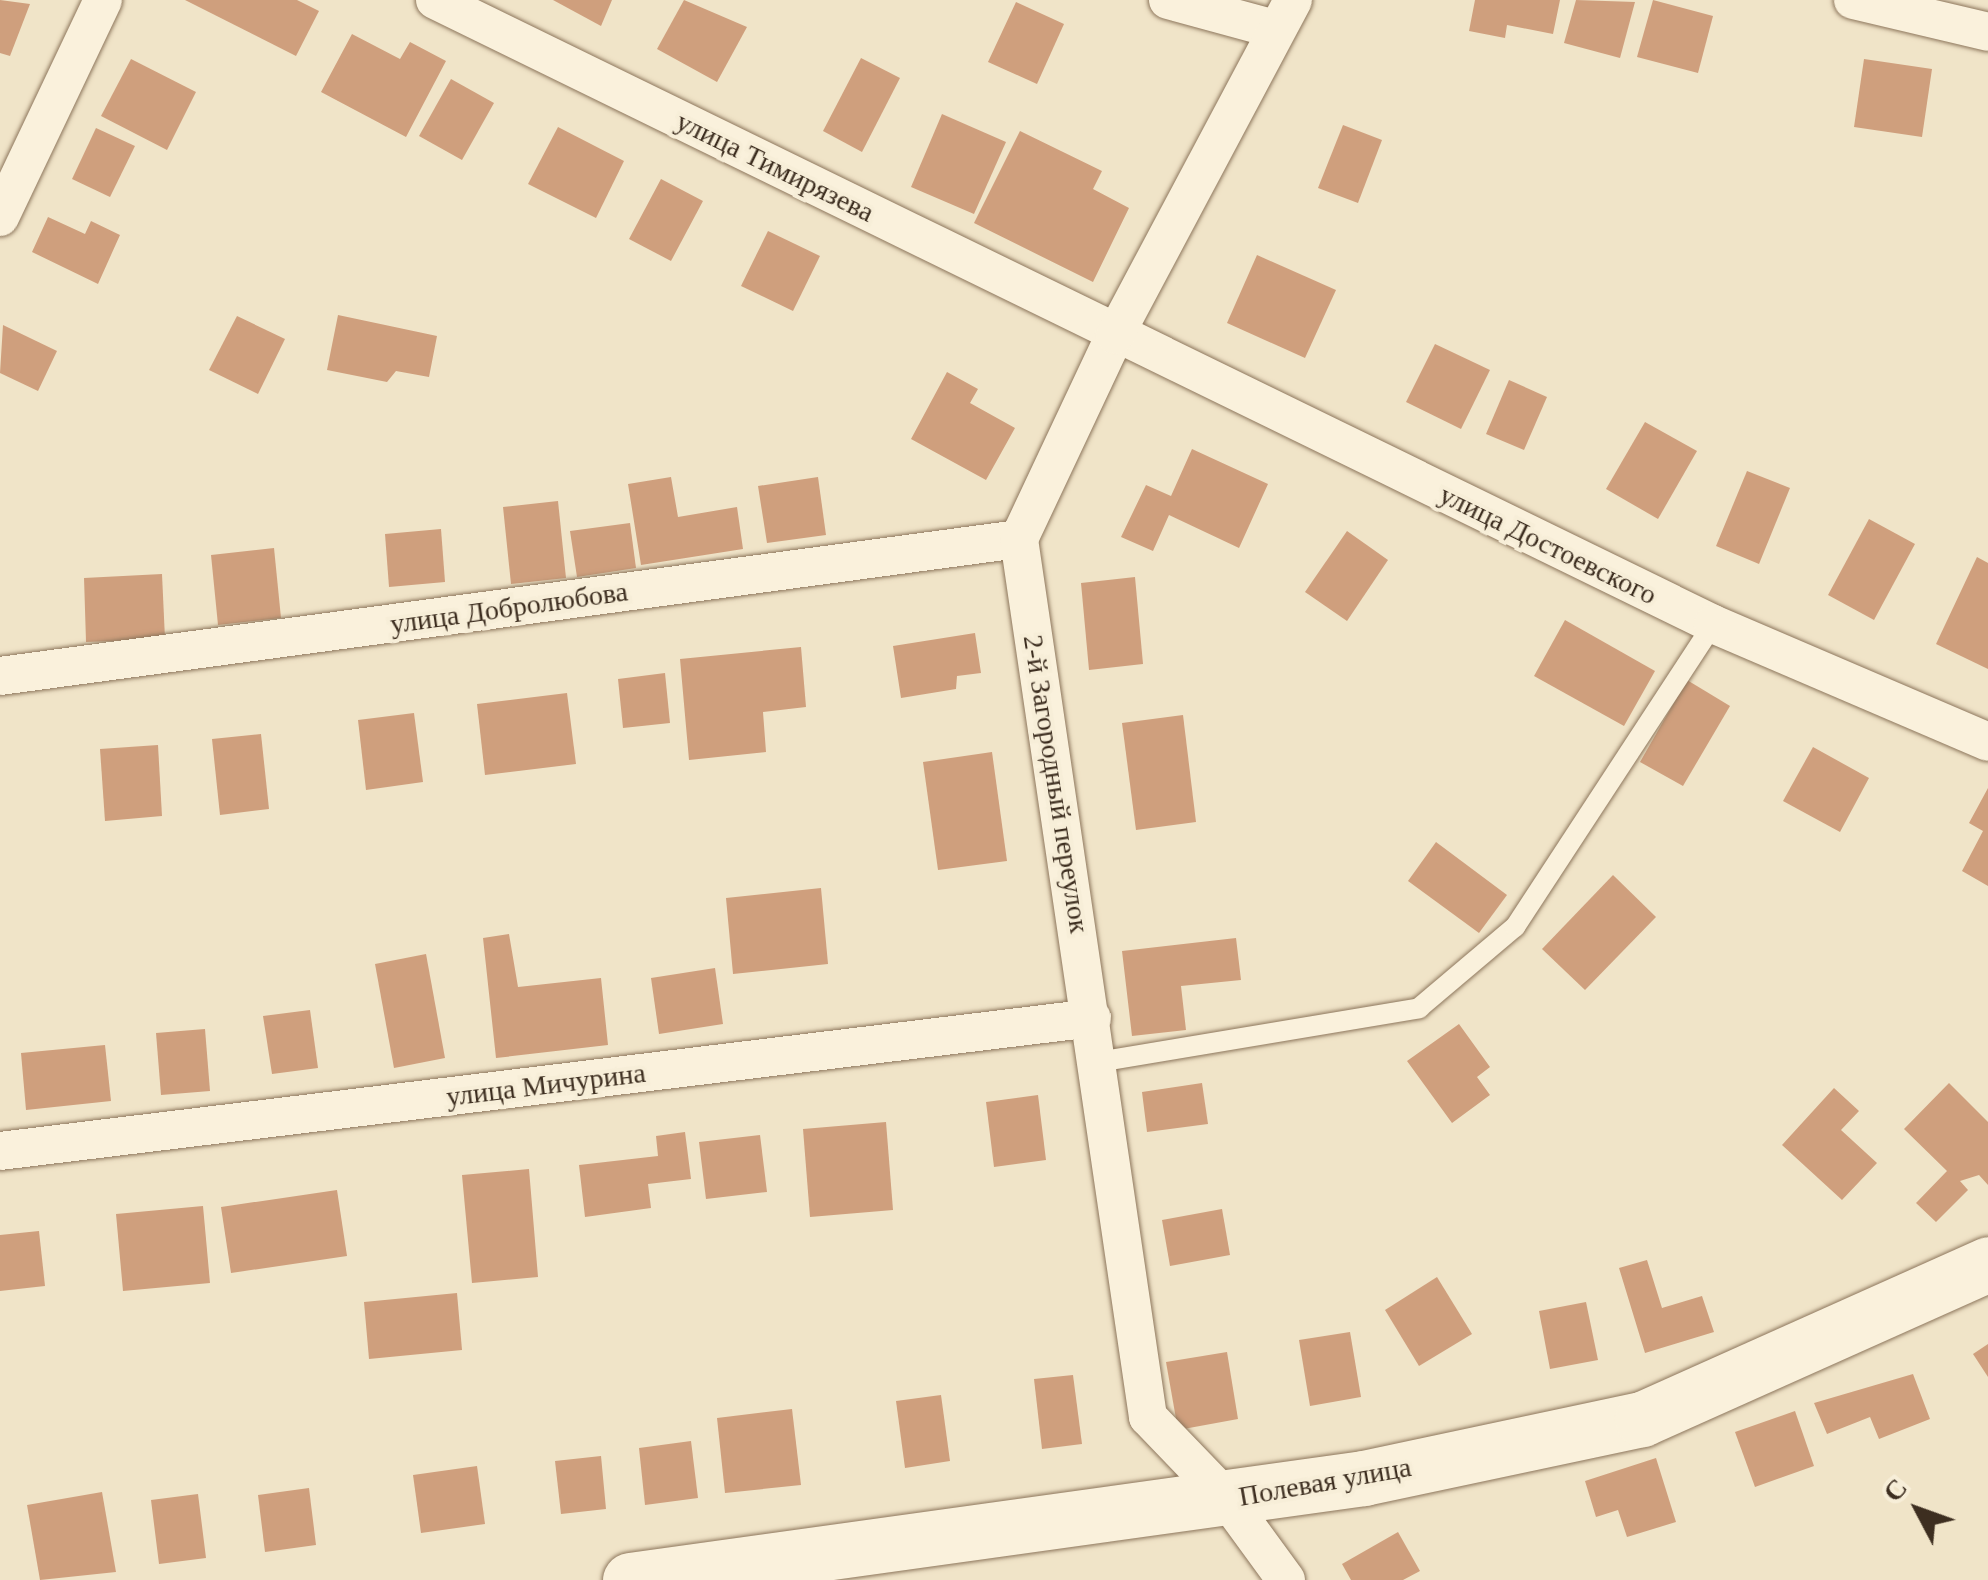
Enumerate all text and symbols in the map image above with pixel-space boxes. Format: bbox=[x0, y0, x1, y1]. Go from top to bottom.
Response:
street label: улица Тимирязева bbox=[671, 105, 879, 229]
street label: улица Достоевского bbox=[1434, 478, 1662, 612]
street label: улица Добролюбова bbox=[388, 575, 630, 641]
street label: 2-й Загородный переулок bbox=[1016, 633, 1096, 935]
street label: улица Мичурина bbox=[444, 1056, 648, 1114]
street label: Полевая улица bbox=[1236, 1450, 1414, 1514]
north arrow bbox=[1868, 1460, 1968, 1560]
text: С bbox=[1877, 1472, 1913, 1508]

